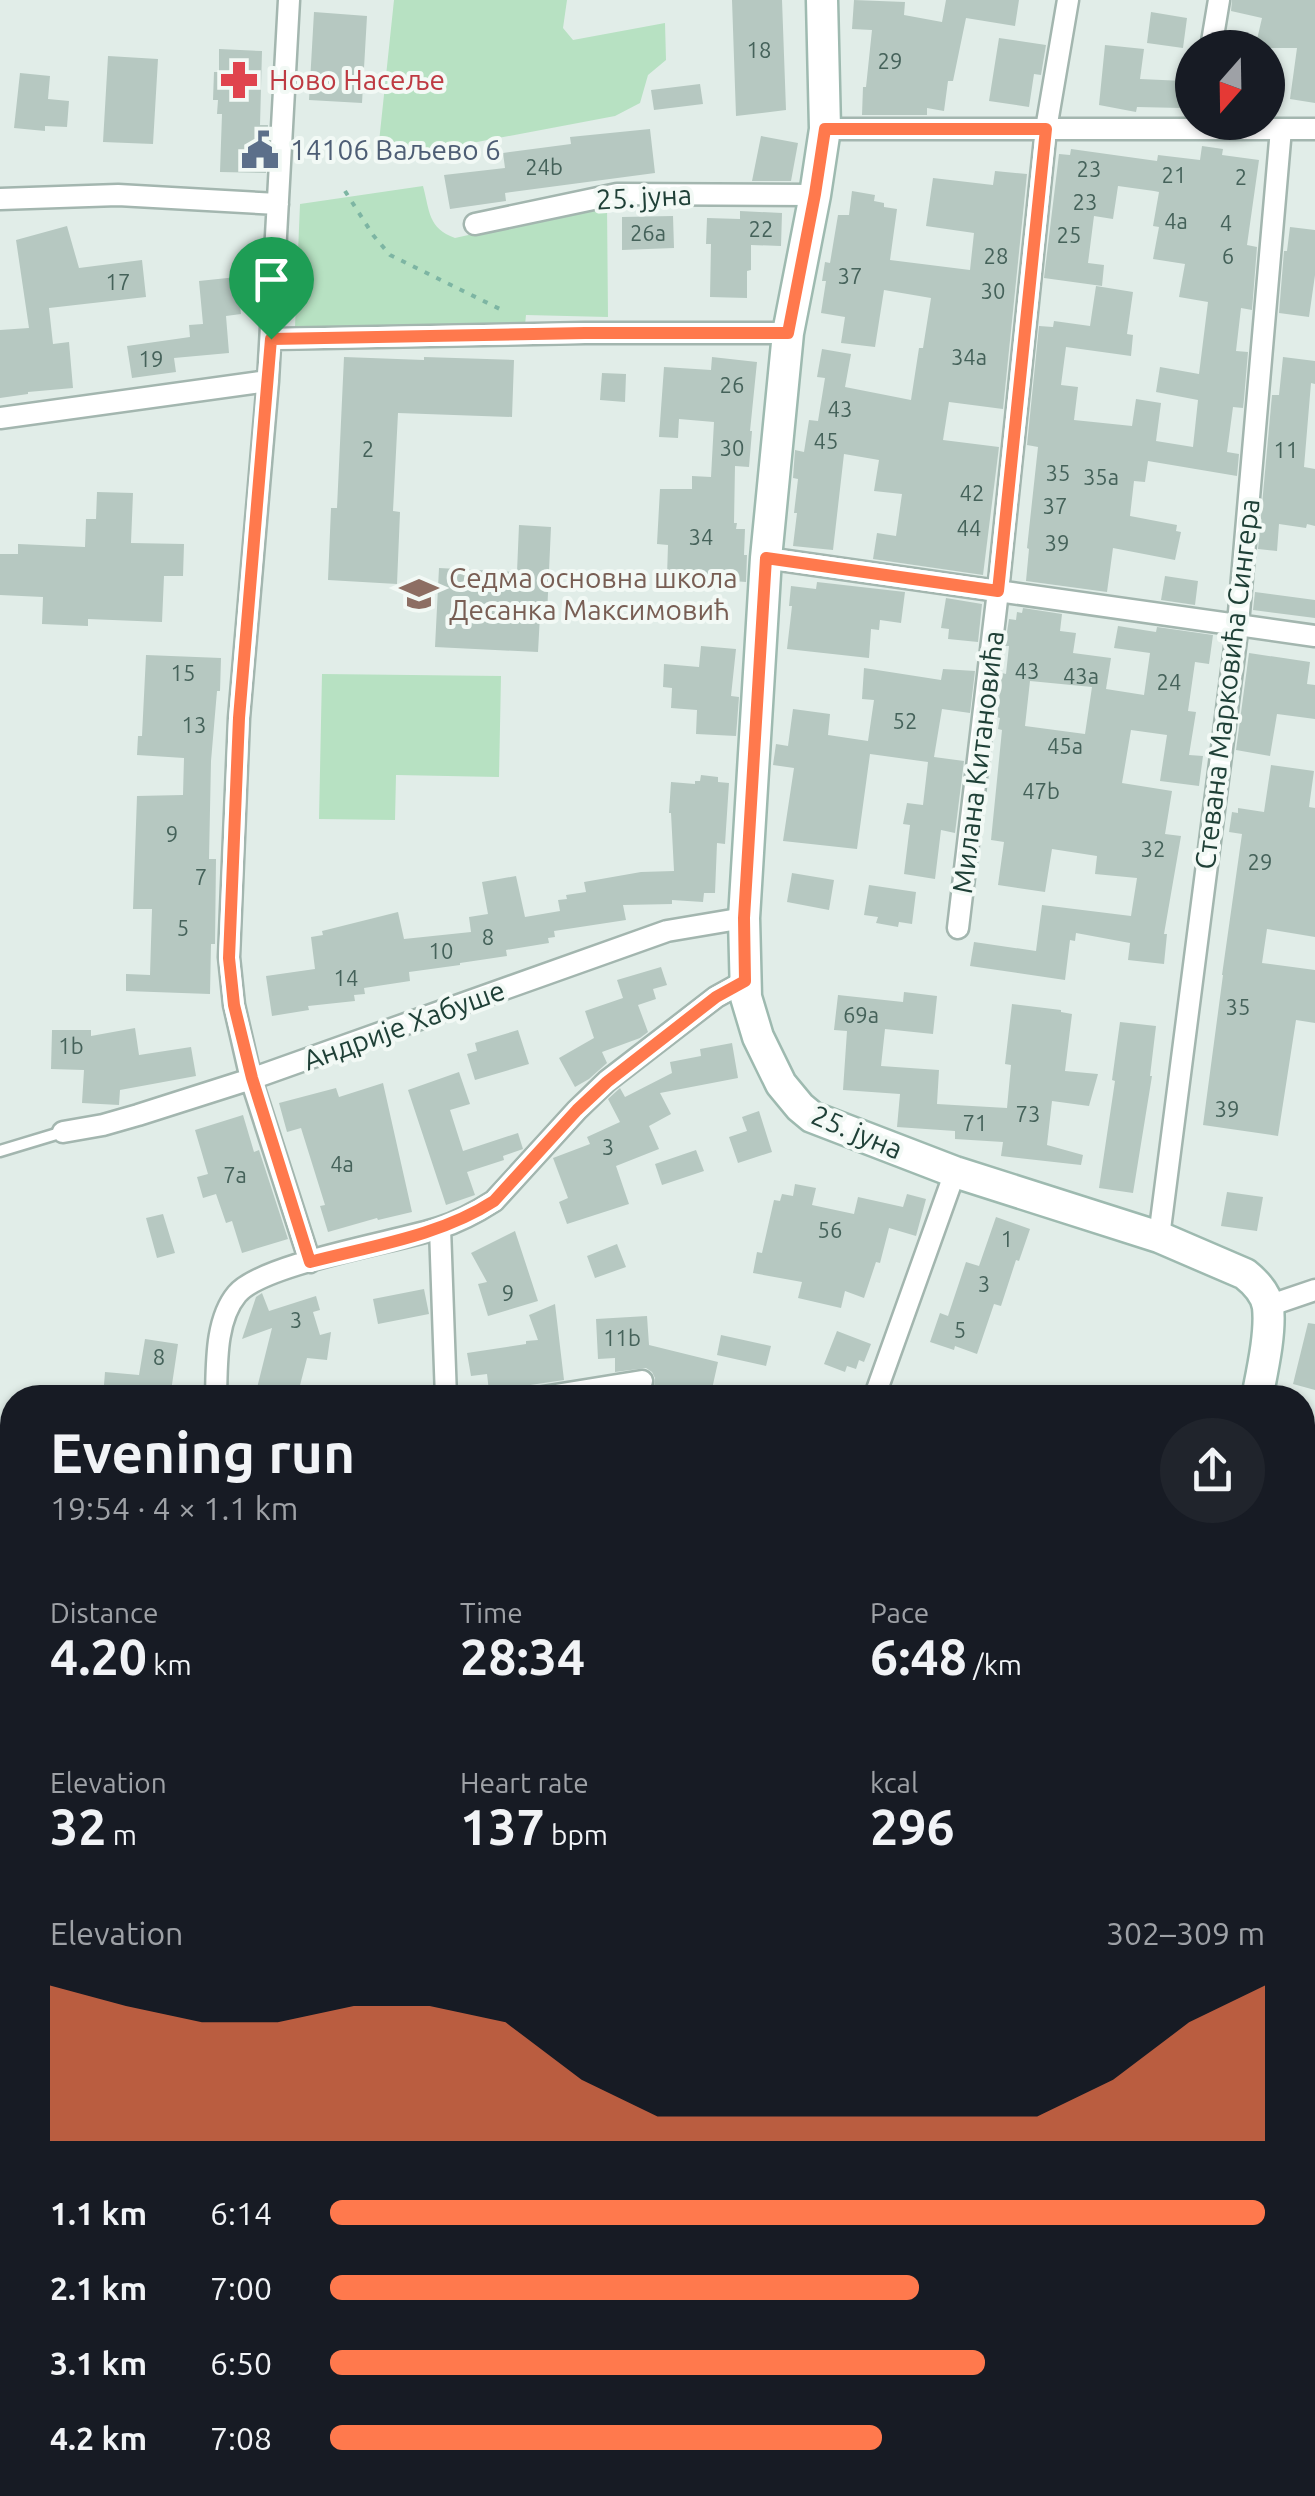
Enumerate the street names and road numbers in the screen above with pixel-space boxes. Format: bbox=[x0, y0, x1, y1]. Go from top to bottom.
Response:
street label: 25. јуна bbox=[595, 179, 693, 214]
street label: Стевана Марковића Сингера bbox=[1188, 497, 1265, 871]
street label: Милана Китановића bbox=[946, 629, 1009, 895]
street label: Андрије Хабуше bbox=[299, 974, 509, 1075]
street label: 25. јуна bbox=[807, 1099, 907, 1165]

